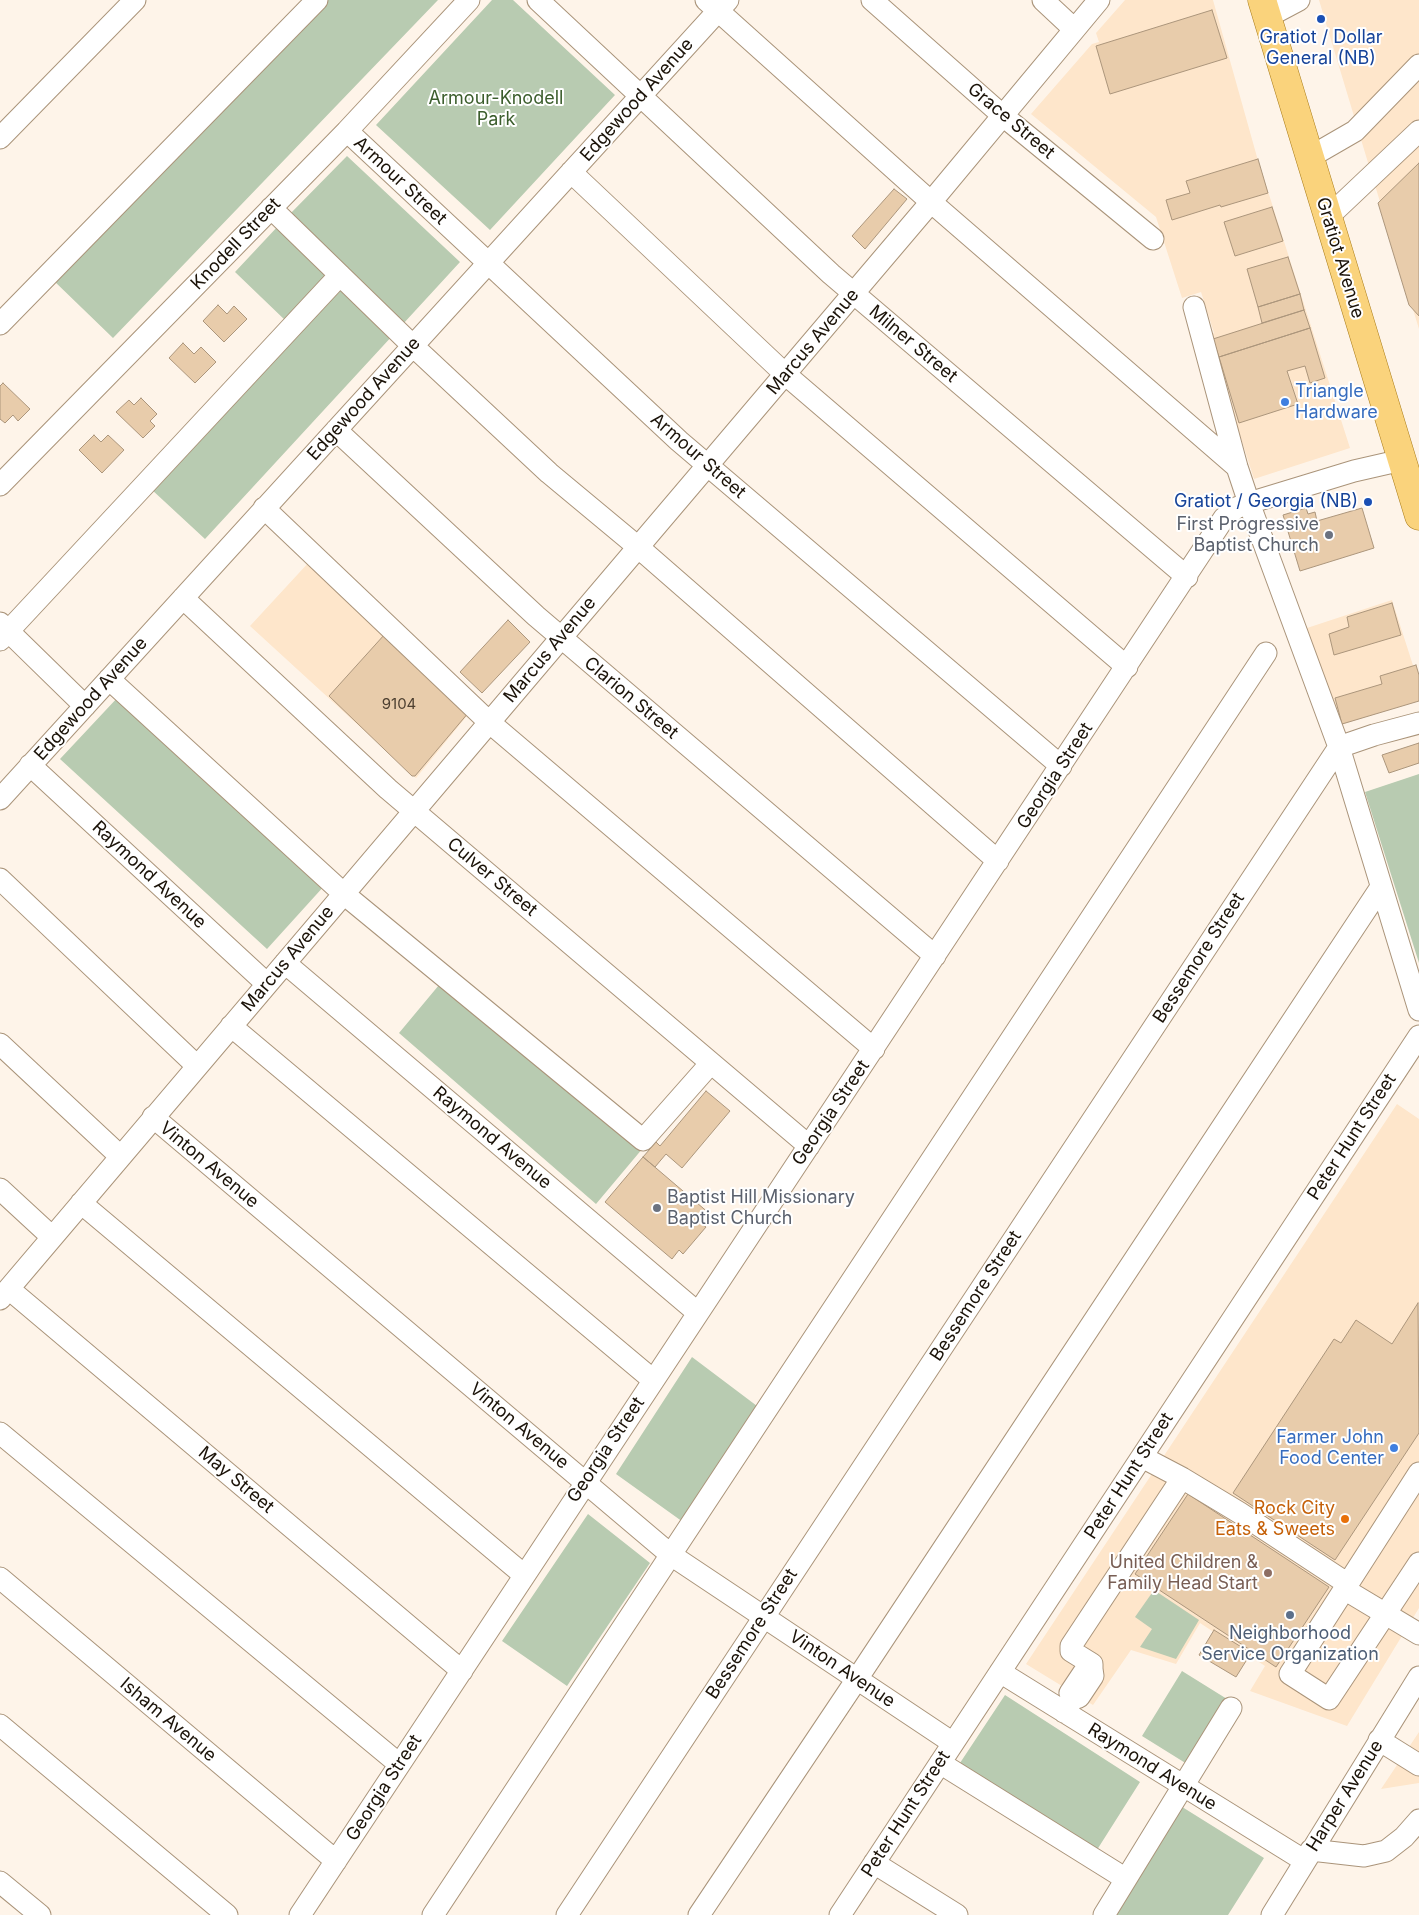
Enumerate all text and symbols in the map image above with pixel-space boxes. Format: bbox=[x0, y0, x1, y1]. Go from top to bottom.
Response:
marker: Gratiot / Dollar General (NB) bbox=[1315, 13, 1327, 25]
place label: Gratiot / Dollar General (NB) bbox=[1259, 27, 1383, 70]
street label: Edgewood Avenue bbox=[576, 34, 698, 166]
street label: Grace Street bbox=[963, 78, 1059, 164]
park label: Armour-Knodell Park bbox=[429, 88, 563, 130]
street label: Armour Street bbox=[349, 132, 451, 230]
street label: Knodell Street bbox=[187, 193, 285, 295]
street label: Gratiot Avenue bbox=[1311, 195, 1369, 321]
street label: Marcus Avenue bbox=[762, 285, 864, 399]
street label: Milner Street bbox=[864, 301, 962, 387]
street label: Edgewood Avenue bbox=[303, 333, 425, 465]
place label: Triangle Hardware bbox=[1295, 381, 1378, 424]
marker: Triangle Hardware bbox=[1279, 396, 1291, 408]
street label: Armour Street bbox=[646, 409, 750, 503]
place label: Gratiot / Georgia (NB) bbox=[1174, 491, 1358, 513]
marker: Gratiot / Georgia (NB) bbox=[1362, 496, 1374, 508]
place label: First Progressive Baptist Church bbox=[1176, 514, 1319, 556]
marker: First Progressive Baptist Church bbox=[1323, 529, 1335, 541]
street label: Marcus Avenue bbox=[499, 593, 601, 707]
street label: Edgewood Avenue bbox=[30, 633, 152, 765]
street label: Clarion Street bbox=[580, 652, 682, 744]
house number: 9104 bbox=[382, 695, 416, 713]
street label: Georgia Street bbox=[1013, 719, 1097, 833]
street label: Raymond Avenue bbox=[88, 817, 210, 933]
street label: Culver Street bbox=[442, 833, 542, 921]
street label: Bessemore Street bbox=[1149, 889, 1249, 1027]
street label: Marcus Avenue bbox=[237, 902, 339, 1016]
street label: Georgia Street bbox=[788, 1056, 874, 1170]
street label: Peter Hunt Street bbox=[1303, 1070, 1401, 1204]
street label: Raymond Avenue bbox=[428, 1082, 556, 1194]
street label: Vinton Avenue bbox=[155, 1117, 263, 1213]
place label: Baptist Hill Missionary Baptist Church bbox=[667, 1187, 855, 1230]
marker: Baptist Hill Missionary Baptist Church bbox=[651, 1202, 663, 1214]
street label: Bessemore Street bbox=[926, 1227, 1026, 1365]
street label: Vinton Avenue bbox=[465, 1378, 573, 1474]
street label: Georgia Street bbox=[563, 1393, 649, 1507]
street label: Peter Hunt Street bbox=[1080, 1409, 1178, 1543]
place label: Farmer John Food Center bbox=[1276, 1427, 1384, 1470]
street label: May Street bbox=[194, 1442, 278, 1518]
marker: Farmer John Food Center bbox=[1388, 1442, 1400, 1454]
place label: Rock City Eats & Sweets bbox=[1215, 1498, 1335, 1540]
marker: Rock City Eats & Sweets bbox=[1339, 1513, 1351, 1525]
place label: United Children & Family Head Start bbox=[1107, 1552, 1258, 1595]
street label: Bessemore Street bbox=[702, 1565, 802, 1703]
marker: United Children & Family Head Start bbox=[1262, 1567, 1274, 1579]
marker: Neighborhood Service Organization bbox=[1284, 1609, 1296, 1621]
place label: Neighborhood Service Organization bbox=[1201, 1623, 1379, 1666]
street label: Vinton Avenue bbox=[785, 1626, 899, 1712]
street label: Isham Avenue bbox=[115, 1673, 221, 1767]
street label: Raymond Avenue bbox=[1084, 1719, 1220, 1815]
street label: Georgia Street bbox=[342, 1731, 426, 1845]
street label: Harper Avenue bbox=[1302, 1736, 1388, 1856]
street label: Peter Hunt Street bbox=[857, 1747, 955, 1881]

